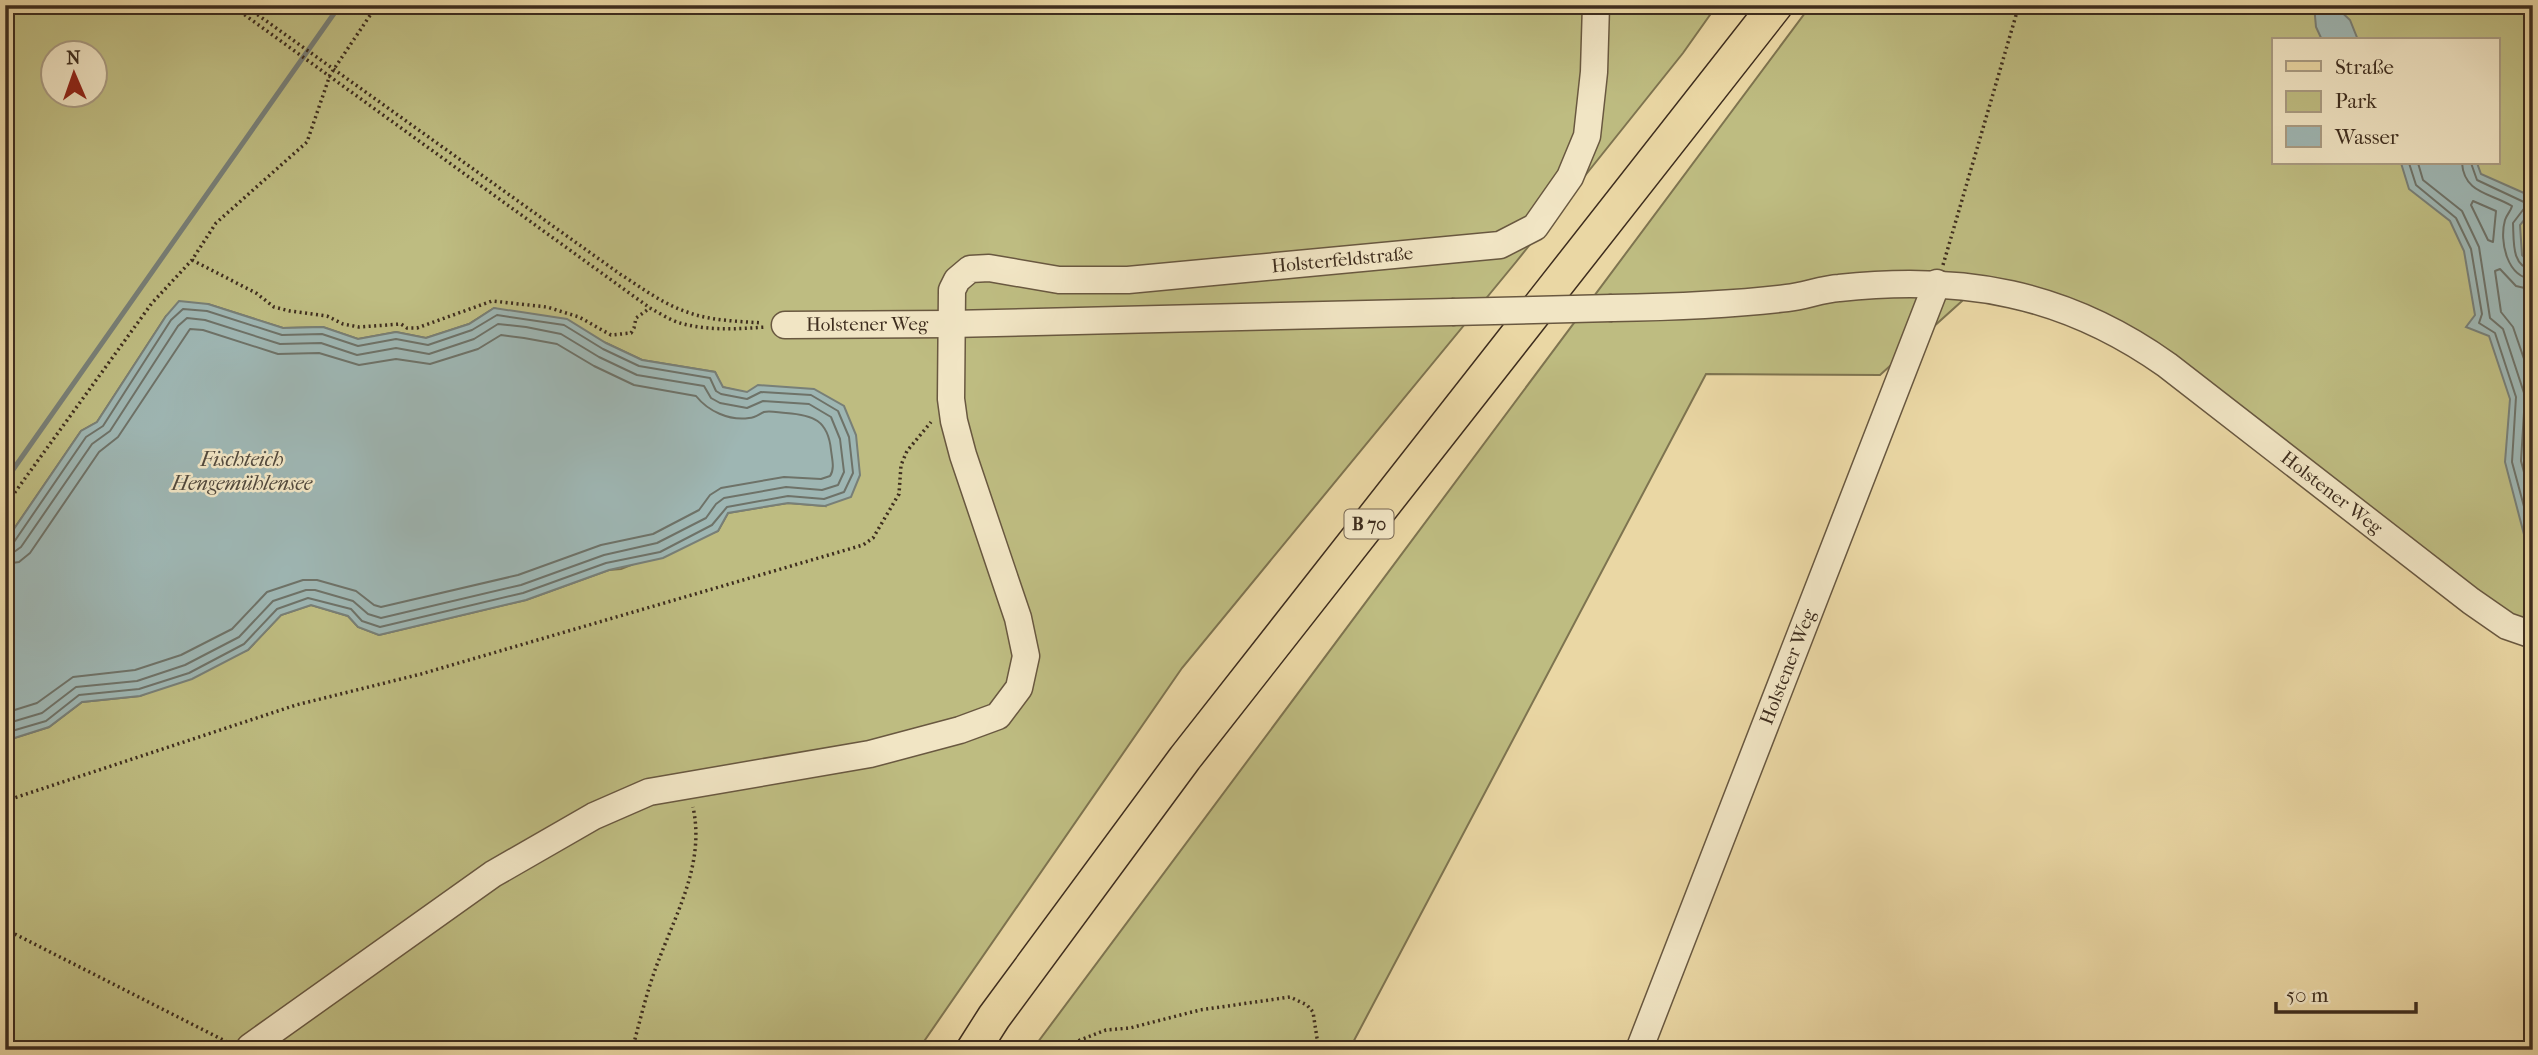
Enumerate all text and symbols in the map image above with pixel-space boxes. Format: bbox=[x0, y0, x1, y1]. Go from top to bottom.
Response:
north arrow bbox=[38, 38, 108, 108]
legend bbox=[2272, 38, 2500, 164]
text: N bbox=[66, 47, 82, 69]
text: Straße bbox=[2335, 55, 2394, 79]
text: Park bbox=[2335, 89, 2377, 113]
text: Wasser bbox=[2334, 125, 2399, 149]
street label: Holsterfeldstraße bbox=[1270, 242, 1414, 277]
street label: Holstener Weg bbox=[806, 313, 929, 336]
water label: Fischteich Hengemühlensee bbox=[171, 447, 313, 495]
street label: Holstener Weg bbox=[2277, 447, 2387, 539]
road number: B 70 bbox=[1344, 510, 1394, 538]
street label: Holstener Weg bbox=[1755, 605, 1821, 728]
scale bar bbox=[2276, 971, 2416, 1015]
text: 50 m bbox=[2286, 983, 2329, 1007]

